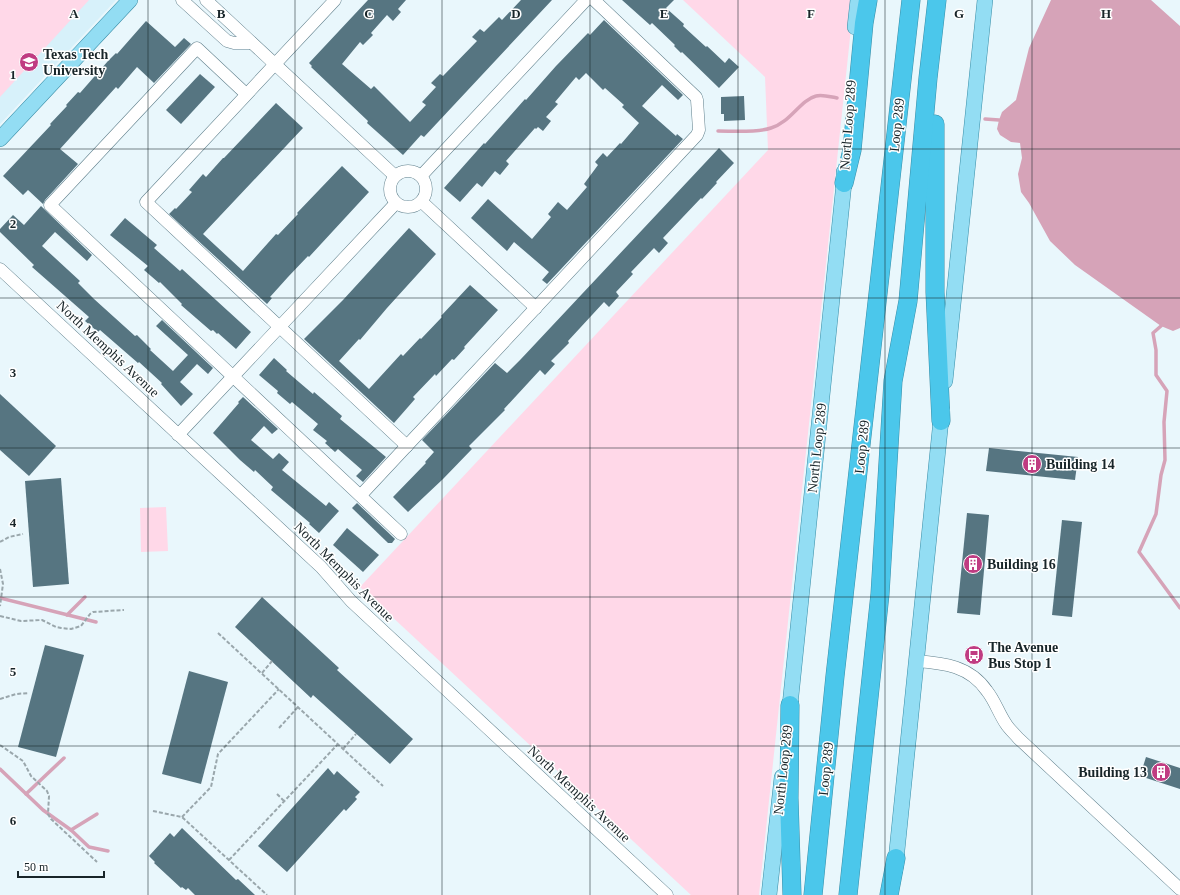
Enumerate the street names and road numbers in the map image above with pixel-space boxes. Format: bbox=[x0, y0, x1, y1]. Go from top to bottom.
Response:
street label: North Loop 289 bbox=[837, 79, 859, 171]
street label: Loop 289 bbox=[887, 97, 907, 153]
street label: North Memphis Avenue bbox=[54, 298, 162, 400]
street label: North Loop 289 bbox=[805, 402, 829, 494]
street label: Loop 289 bbox=[852, 419, 872, 475]
street label: North Memphis Avenue bbox=[291, 519, 397, 625]
street label: North Loop 289 bbox=[771, 724, 795, 816]
street label: Loop 289 bbox=[816, 741, 836, 797]
street label: North Memphis Avenue bbox=[525, 743, 633, 845]

